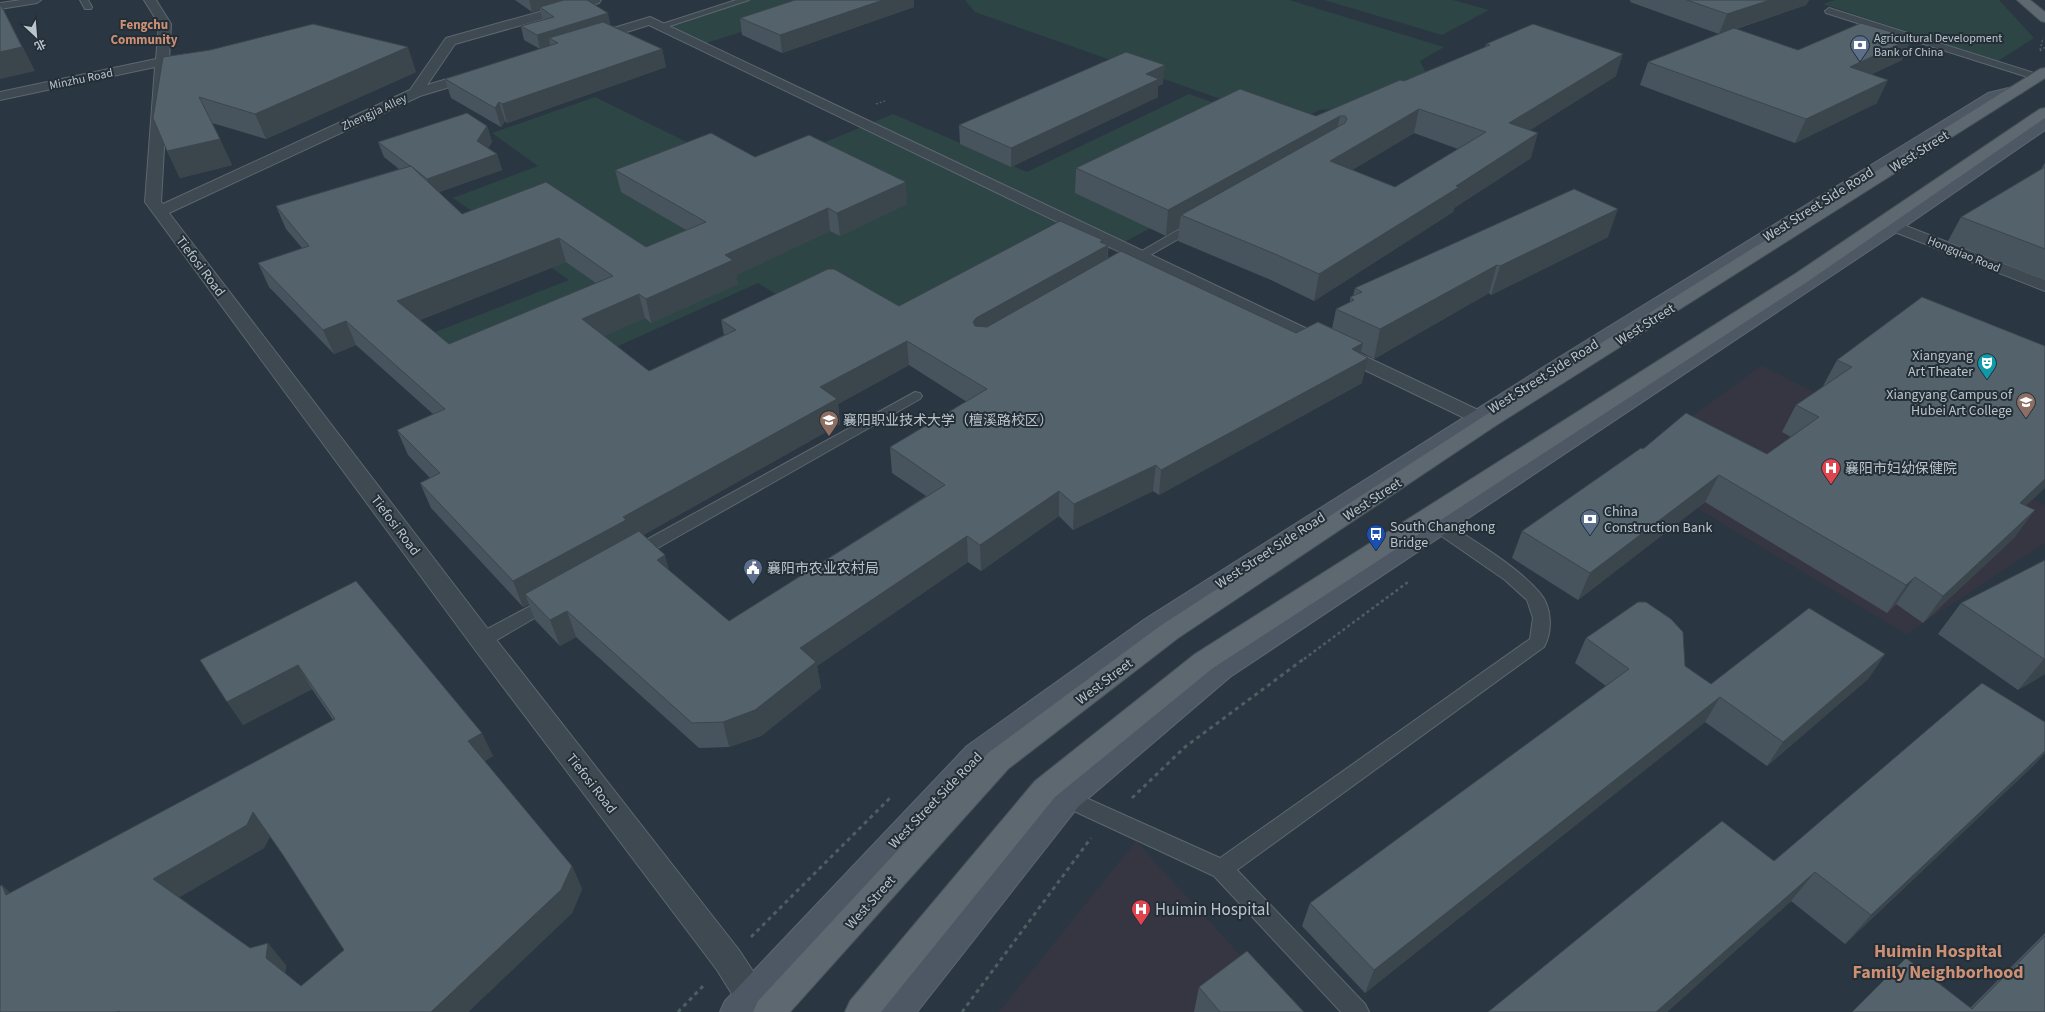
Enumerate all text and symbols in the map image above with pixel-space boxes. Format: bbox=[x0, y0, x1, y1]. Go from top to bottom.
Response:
north arrow bbox=[16, 16, 56, 56]
district label: Fengchu Community bbox=[110, 16, 178, 49]
place label: Agricultural Development Bank of China bbox=[1874, 30, 2002, 61]
bank icon: Agricultural Development Bank of China bbox=[1849, 34, 1871, 62]
text: 北 bbox=[32, 35, 48, 54]
street label: Minzhu Road bbox=[48, 64, 114, 95]
street label: Zhengjia Alley bbox=[339, 90, 410, 135]
street label: West Street bbox=[1886, 126, 1953, 178]
street label: West Street Side Road bbox=[1759, 163, 1878, 247]
street label: Tiefosi Road bbox=[171, 232, 230, 301]
street label: Hongqiao Road bbox=[1925, 232, 2003, 277]
street label: West Street bbox=[1612, 299, 1679, 351]
street label: West Street Side Road bbox=[1484, 335, 1603, 419]
place label: Xiangyang Art Theater bbox=[1908, 346, 1973, 382]
theatre icon: Xiangyang Art Theater bbox=[1976, 352, 1998, 380]
place label: Xiangyang Campus of Hubei Art College bbox=[1886, 385, 2013, 421]
school or university icon: Xiangyang Campus of Hubei Art College bbox=[2015, 391, 2037, 419]
school or university icon: 襄阳职业技术大学（檀溪路校区） bbox=[818, 409, 840, 437]
place label: 襄阳职业技术大学（檀溪路校区） bbox=[843, 411, 1053, 431]
hospital icon: 襄阳市妇幼保健院 bbox=[1820, 457, 1842, 485]
place label: 襄阳市妇幼保健院 bbox=[1845, 459, 1957, 479]
street label: West Street bbox=[1339, 473, 1406, 526]
street label: Tiefosi Road bbox=[366, 491, 425, 560]
place label: China Construction Bank bbox=[1604, 502, 1712, 538]
street label: West Street Side Road bbox=[1212, 508, 1329, 594]
bank icon: China Construction Bank bbox=[1579, 508, 1601, 536]
place label: South Changhong Bridge bbox=[1390, 517, 1495, 553]
bus stop icon: South Changhong Bridge bbox=[1365, 523, 1387, 551]
public building icon: 襄阳市农业农村局 bbox=[742, 557, 764, 585]
place label: 襄阳市农业农村局 bbox=[767, 559, 879, 579]
street label: West Street bbox=[1072, 654, 1137, 710]
street label: West Street Side Road bbox=[884, 748, 987, 853]
street label: Tiefosi Road bbox=[561, 749, 621, 818]
street label: West Street bbox=[841, 871, 900, 934]
hospital icon: Huimin Hospital bbox=[1130, 898, 1152, 926]
place label: Huimin Hospital bbox=[1155, 898, 1270, 922]
district label: Huimin Hospital Family Neighborhood bbox=[1853, 939, 2023, 985]

